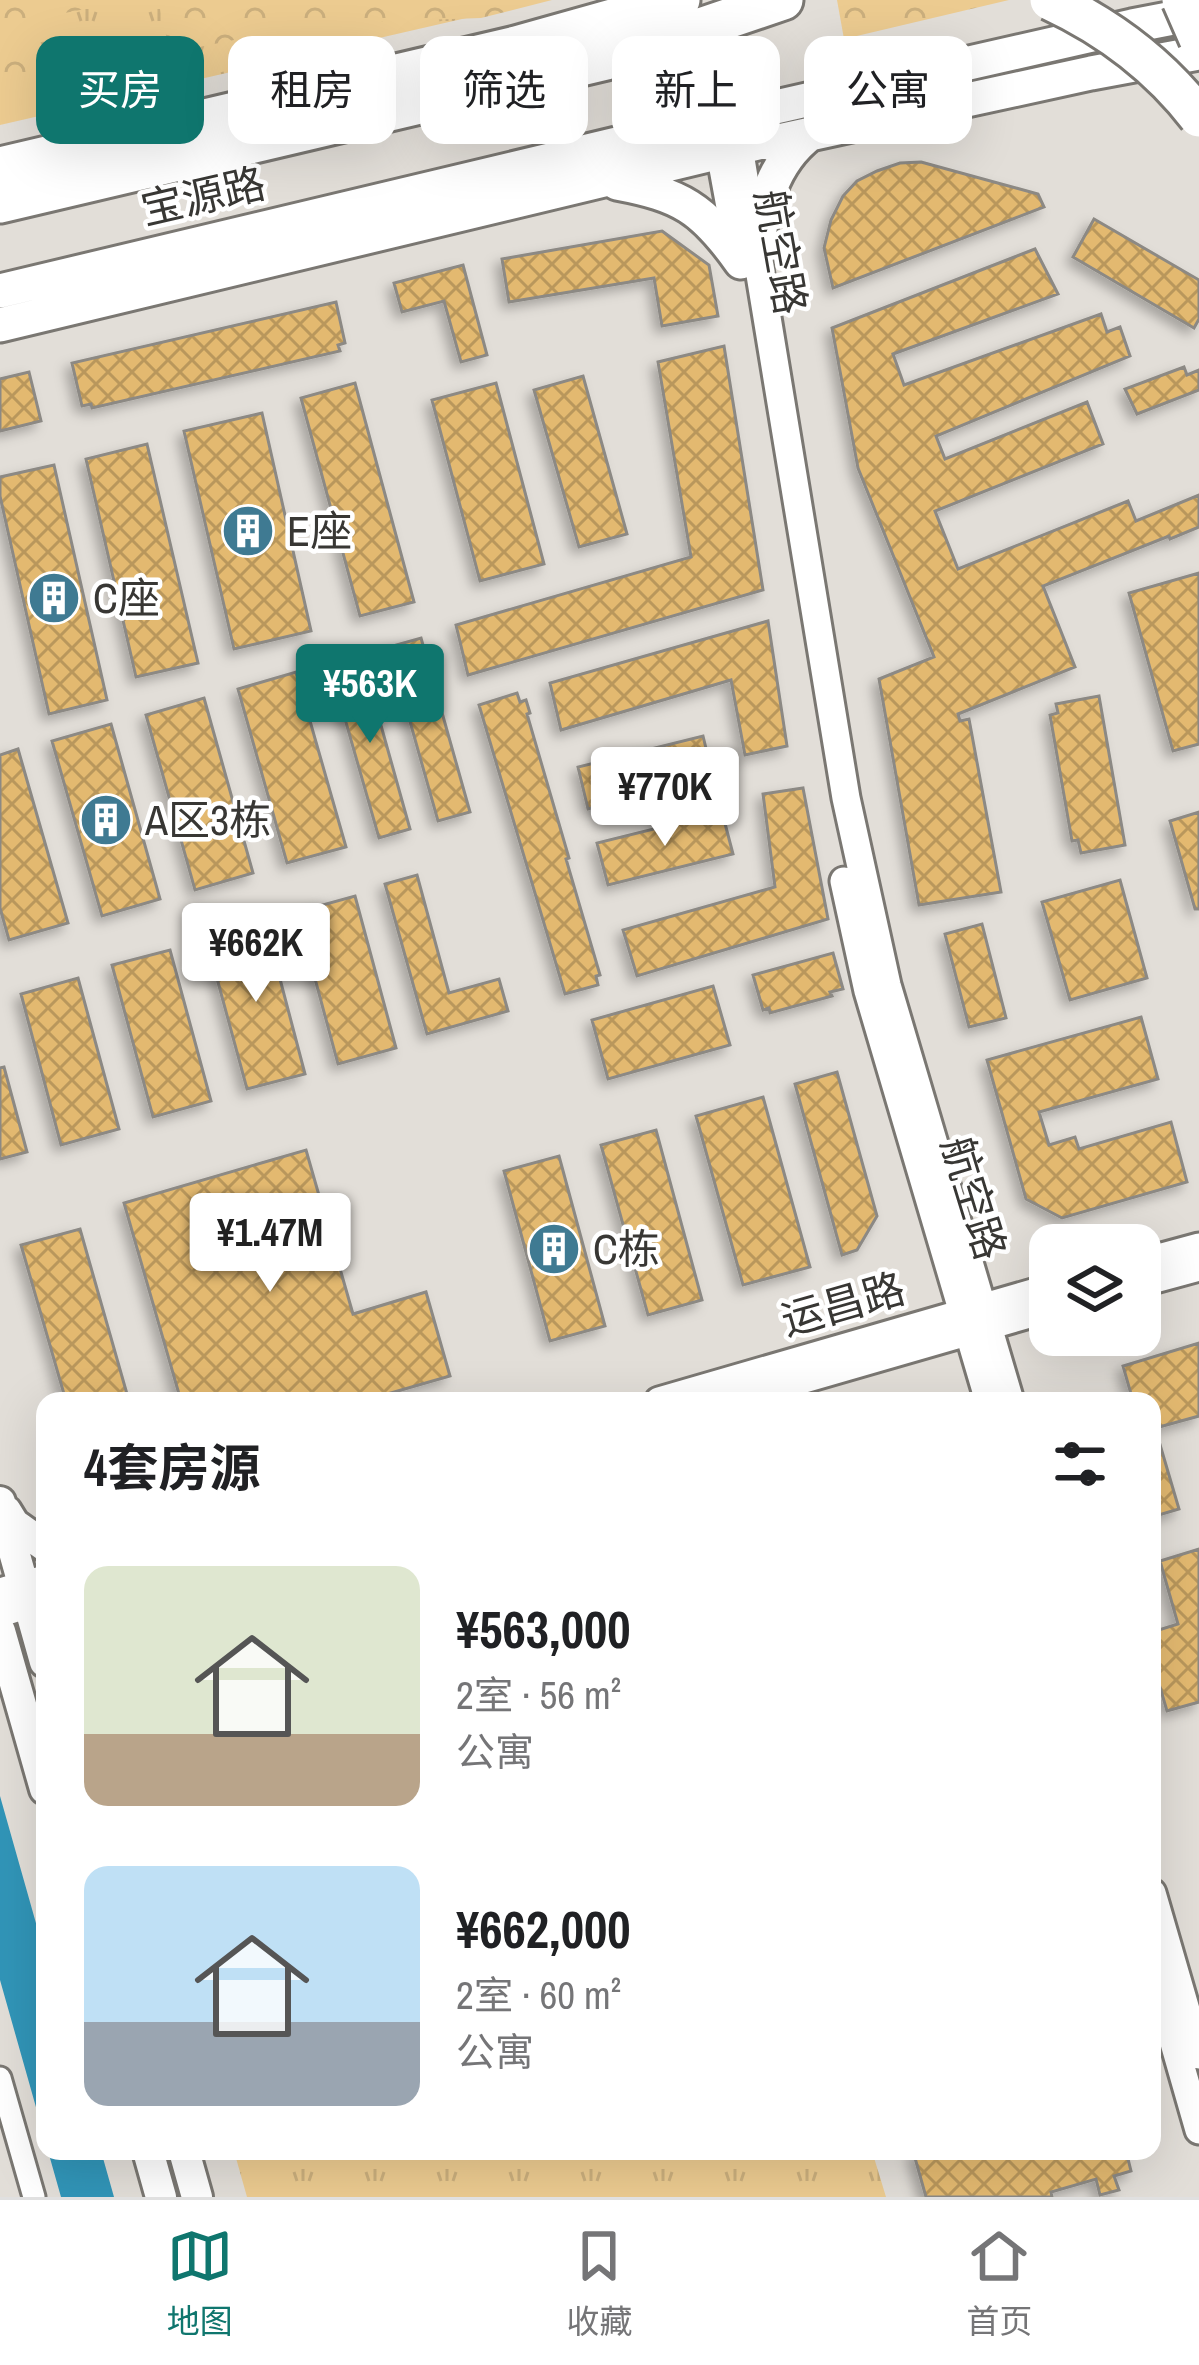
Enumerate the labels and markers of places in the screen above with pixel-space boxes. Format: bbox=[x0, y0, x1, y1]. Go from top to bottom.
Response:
building icon: E座 bbox=[220, 503, 276, 559]
place label: E座 bbox=[287, 503, 352, 559]
building icon: C座 bbox=[26, 570, 82, 626]
place label: C座 bbox=[93, 570, 160, 626]
pin: ¥563K bbox=[286, 644, 454, 746]
pin: ¥770K bbox=[581, 747, 749, 849]
building icon: A区3栋 bbox=[78, 792, 134, 848]
place label: A区3栋 bbox=[144, 792, 271, 848]
pin: ¥662K bbox=[172, 903, 340, 1005]
pin: ¥1.47M bbox=[172, 1193, 368, 1295]
building icon: C栋 bbox=[526, 1221, 582, 1277]
place label: C栋 bbox=[593, 1221, 660, 1277]

